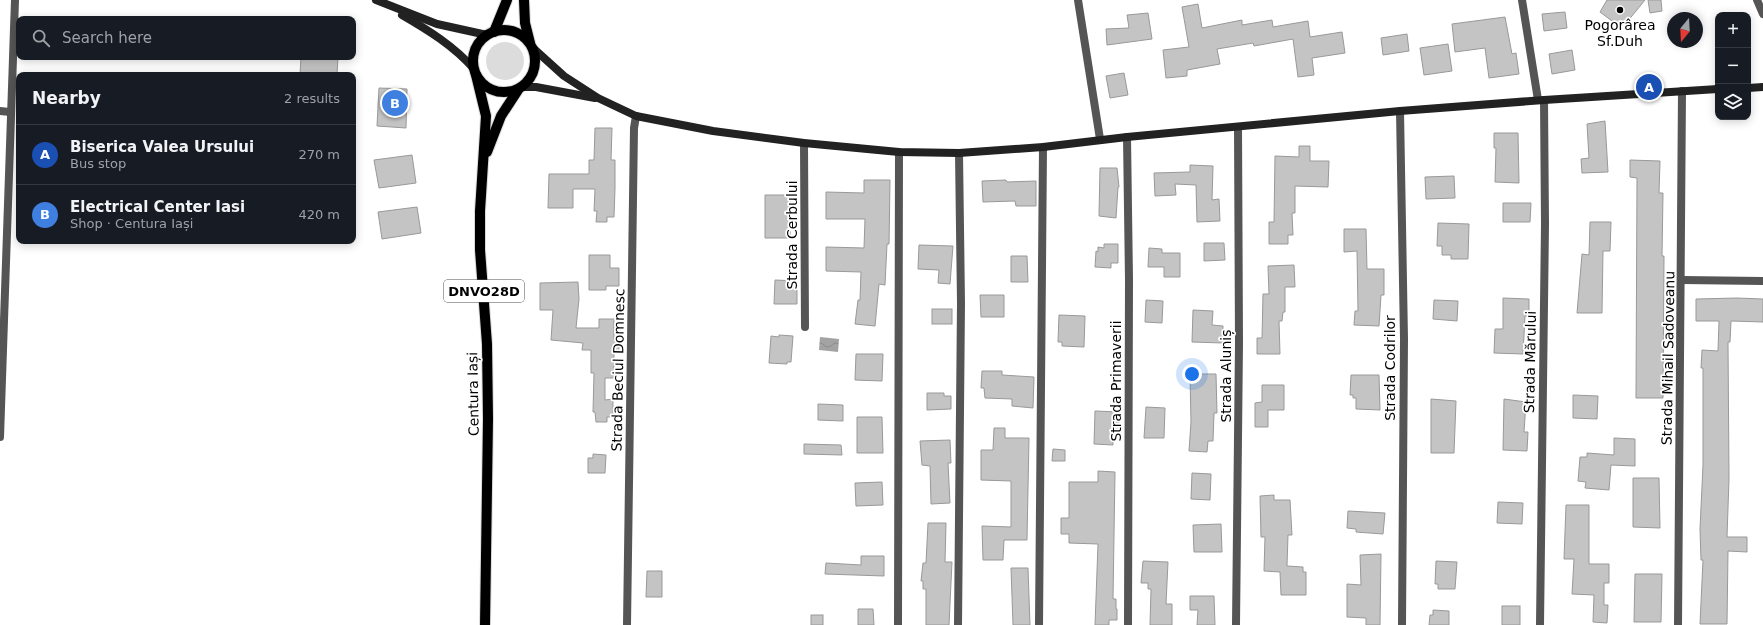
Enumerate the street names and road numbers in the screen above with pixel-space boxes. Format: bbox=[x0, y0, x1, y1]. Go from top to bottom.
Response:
street label: Strada Cerbului bbox=[784, 180, 800, 290]
street label: Strada Mihail Sadoveanu bbox=[1658, 271, 1678, 445]
road number: DNVO28D bbox=[444, 280, 524, 302]
street label: Strada Beciul Domnesc bbox=[609, 288, 627, 452]
street label: Strada Mărului bbox=[1521, 311, 1539, 413]
street label: Strada Codrilor bbox=[1382, 315, 1398, 421]
street label: Strada Primaverii bbox=[1108, 320, 1124, 442]
street label: Strada Aluniș bbox=[1218, 329, 1235, 423]
street label: Centura Iași bbox=[464, 352, 483, 436]

